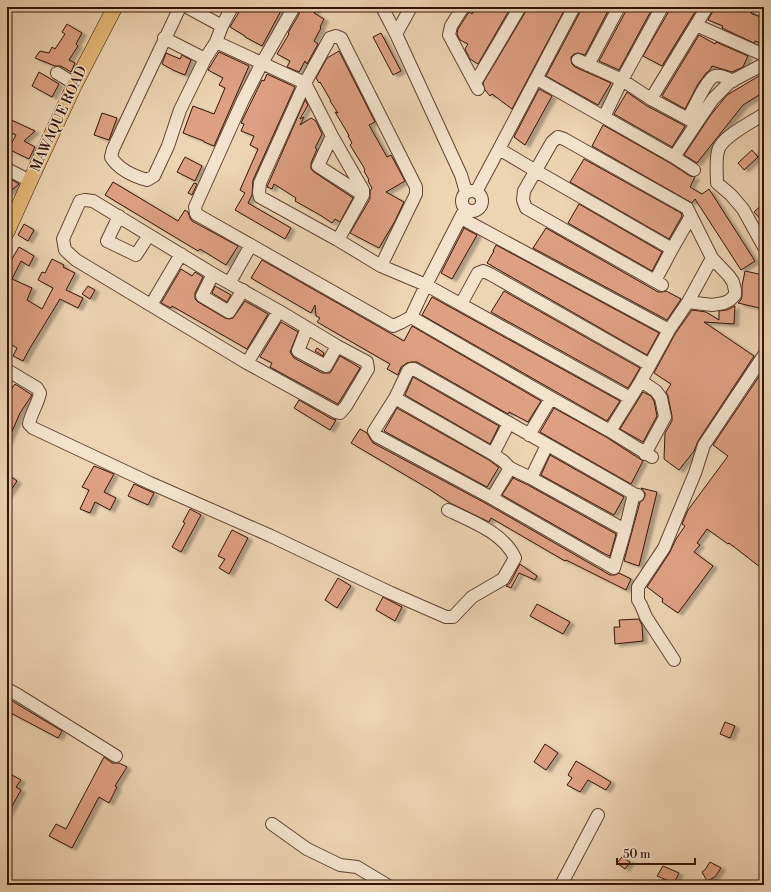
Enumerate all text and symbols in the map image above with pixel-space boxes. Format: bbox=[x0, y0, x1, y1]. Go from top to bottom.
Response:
street label: MAWAQUE ROAD bbox=[27, 63, 91, 175]
scale bar bbox=[617, 840, 695, 866]
text: 50 m bbox=[623, 847, 651, 862]

